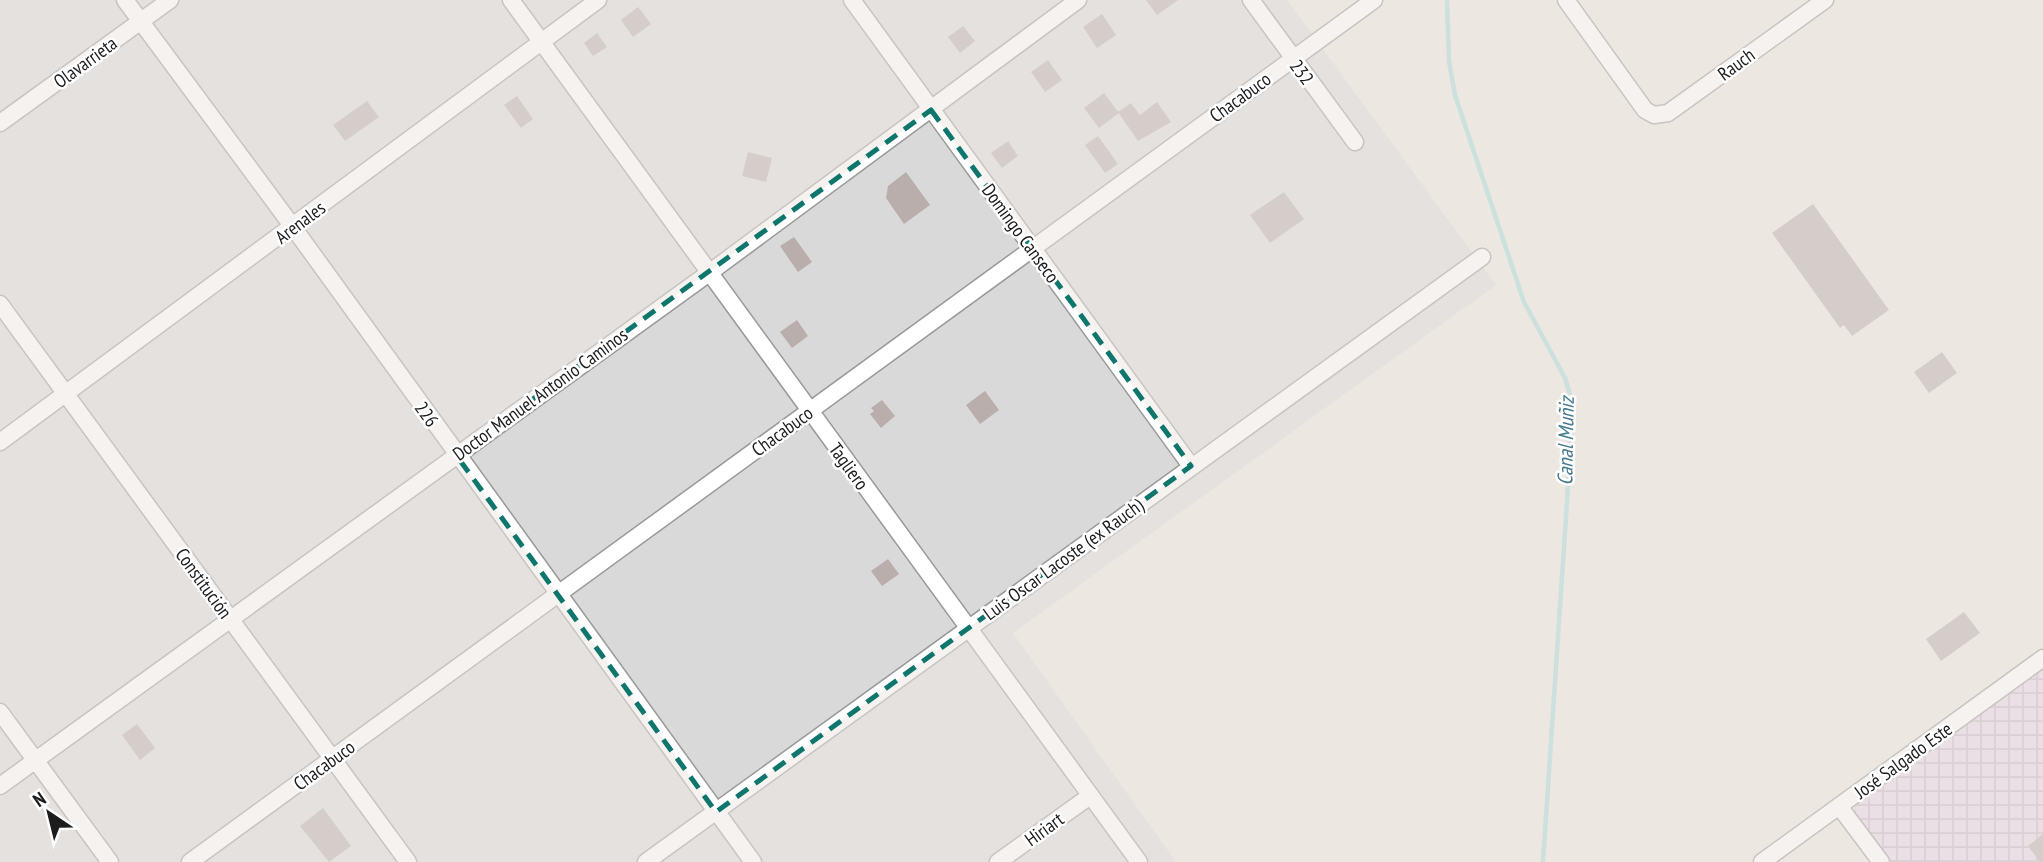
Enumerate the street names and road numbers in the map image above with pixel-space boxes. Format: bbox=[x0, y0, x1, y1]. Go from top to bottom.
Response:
street label: Olavarrieta bbox=[49, 31, 121, 93]
street label: Rauch bbox=[1713, 43, 1759, 85]
street label: 232 bbox=[1285, 55, 1319, 89]
street label: Chacabuco bbox=[1205, 67, 1275, 127]
street label: Domingo Canseco bbox=[977, 179, 1065, 287]
street label: Arenales bbox=[270, 195, 330, 249]
street label: Doctor Manuel Antonio Caminos bbox=[448, 322, 632, 466]
street label: 226 bbox=[410, 397, 444, 431]
street label: Chacabuco bbox=[747, 401, 817, 461]
street label: Tagliero bbox=[824, 438, 874, 494]
street label: Luis Oscar Lacoste (ex Rauch) bbox=[978, 493, 1148, 625]
street label: Constitución bbox=[170, 543, 238, 623]
street label: José Salgado Este bbox=[1849, 716, 1957, 804]
street label: Chacabuco bbox=[289, 735, 359, 795]
street label: Hiriart bbox=[1020, 806, 1069, 851]

